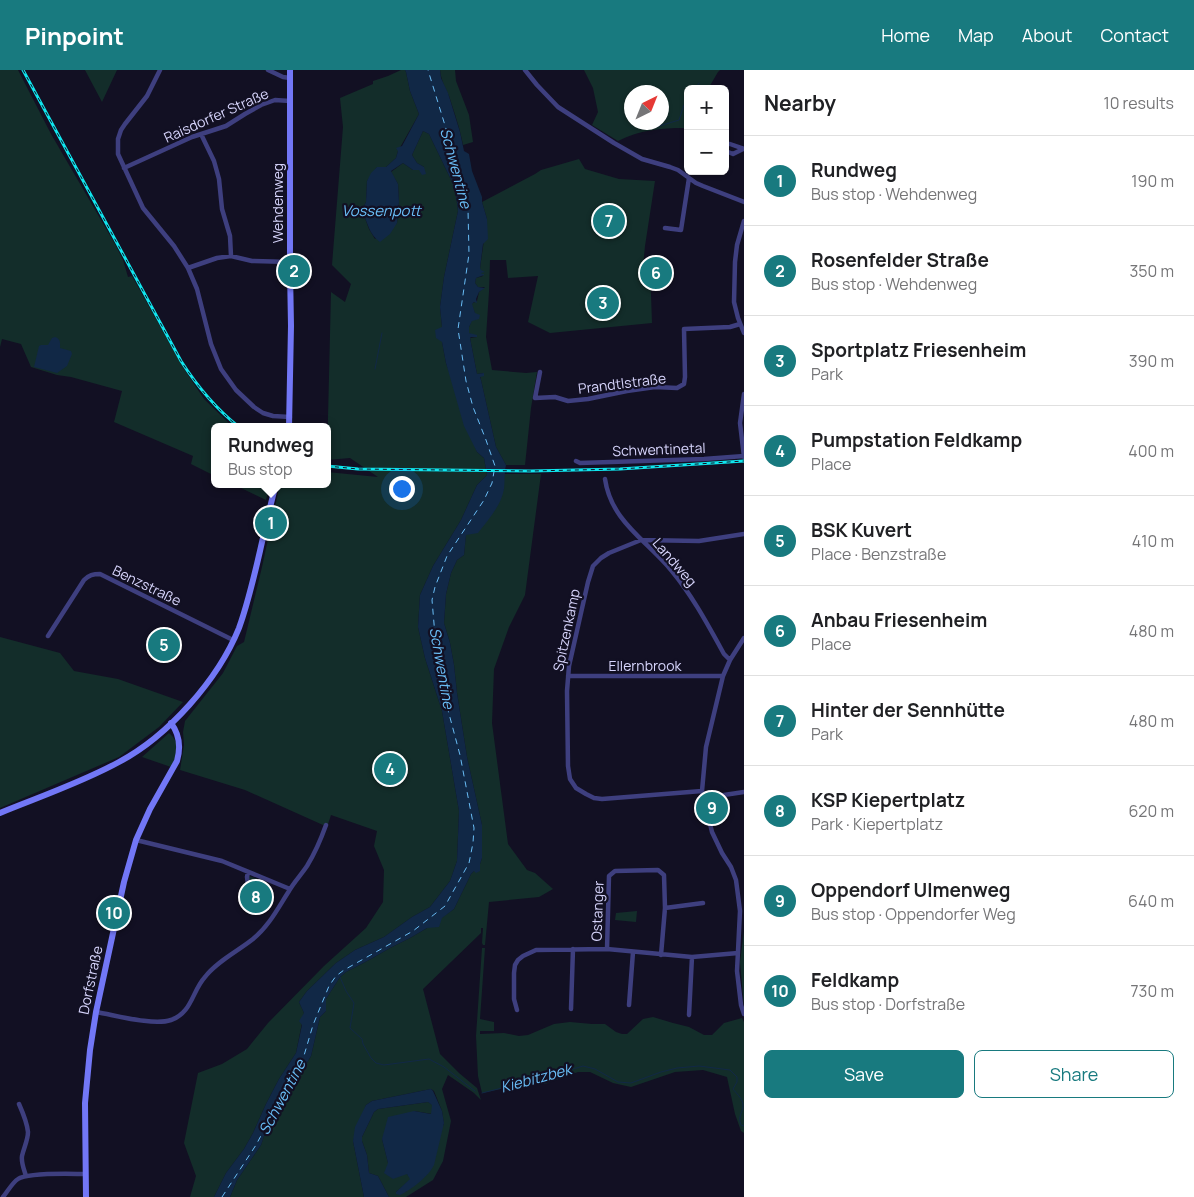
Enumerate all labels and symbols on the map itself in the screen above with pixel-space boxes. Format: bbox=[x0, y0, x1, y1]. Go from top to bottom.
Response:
street label: Raisdorfer Straße bbox=[161, 83, 271, 147]
north arrow bbox=[624, 85, 669, 130]
water label: Schwentine bbox=[435, 126, 477, 212]
street label: Wehdenweg bbox=[268, 163, 287, 243]
water label: Vossenpott bbox=[341, 200, 422, 221]
pin: 7 bbox=[593, 202, 625, 240]
pin: 2 bbox=[278, 252, 310, 290]
pin: 6 bbox=[640, 254, 672, 292]
pin: 3 bbox=[587, 284, 619, 322]
street label: Prandtlstraße bbox=[577, 368, 667, 398]
street label: Schwentinetal bbox=[612, 438, 706, 460]
your location bbox=[389, 476, 415, 502]
pin: 1 bbox=[255, 504, 287, 542]
street label: Landweg bbox=[649, 534, 701, 590]
street label: Benzstraße bbox=[109, 560, 185, 610]
street label: Spitzenkamp bbox=[548, 587, 584, 673]
pin: 5 bbox=[148, 626, 180, 664]
water label: Schwentine bbox=[425, 626, 460, 712]
street label: Ellernbrook bbox=[609, 656, 682, 675]
pin: 4 bbox=[374, 750, 406, 788]
pin: 9 bbox=[696, 789, 728, 827]
pin: 8 bbox=[240, 878, 272, 916]
street label: Ostanger bbox=[586, 880, 608, 942]
pin: 10 bbox=[98, 894, 130, 932]
street label: Dorfstraße bbox=[73, 944, 107, 1016]
water label: Schwentine bbox=[253, 1055, 311, 1138]
water label: Kiebitzbek bbox=[498, 1058, 576, 1098]

